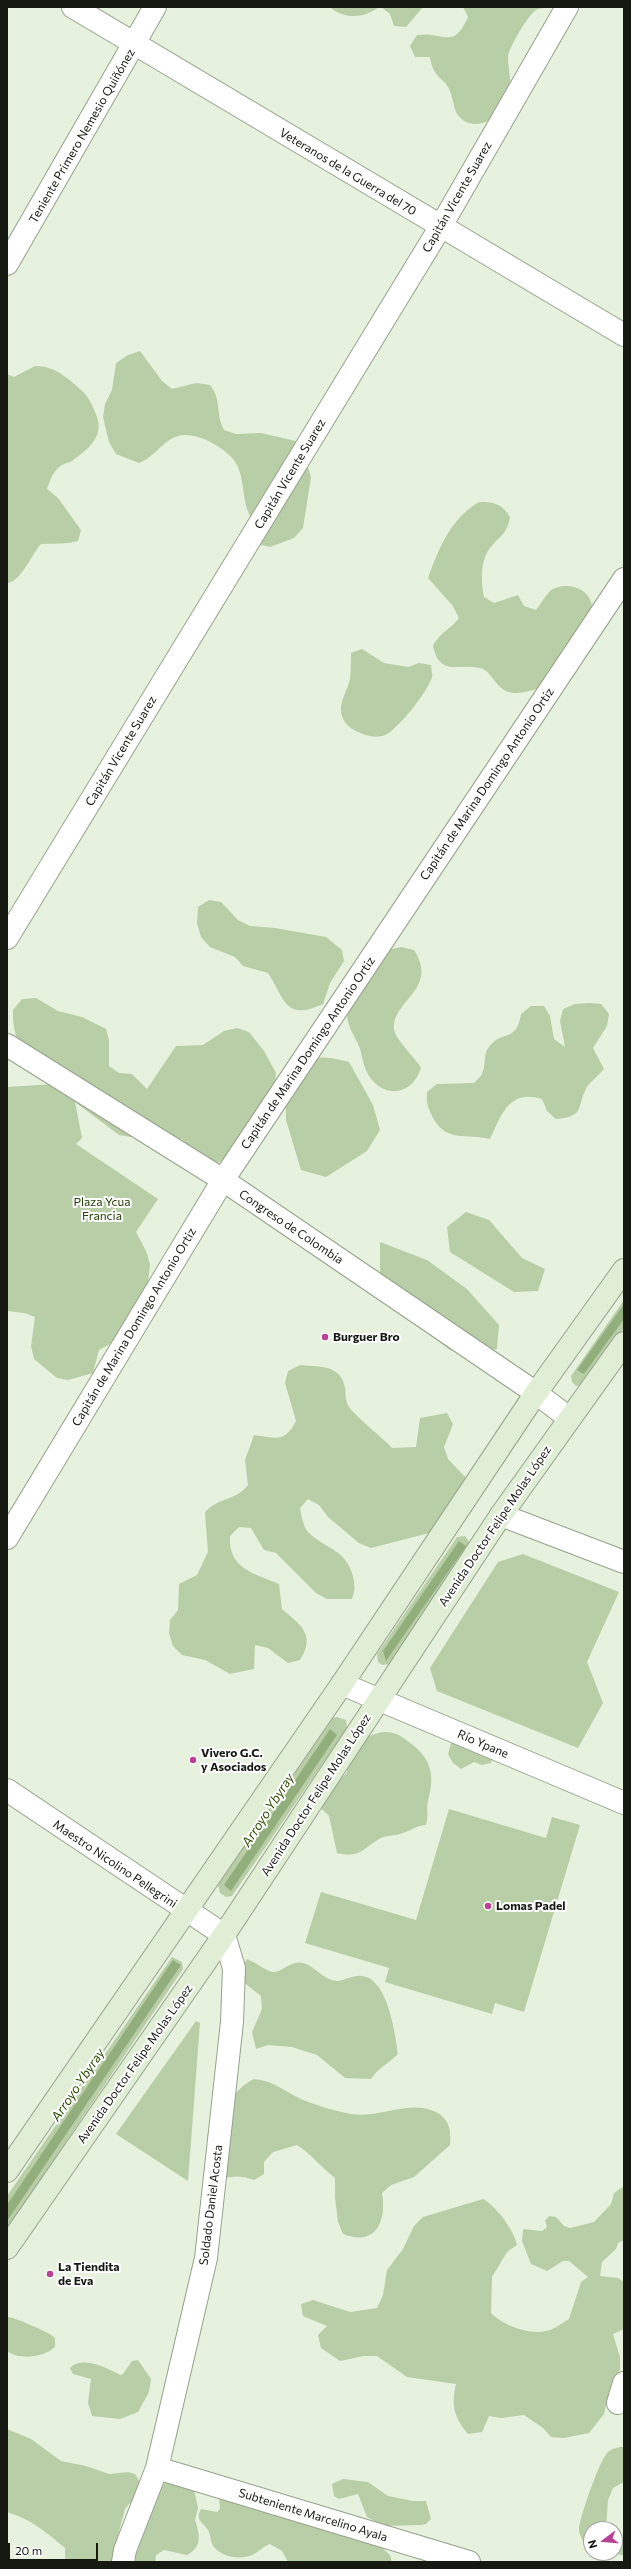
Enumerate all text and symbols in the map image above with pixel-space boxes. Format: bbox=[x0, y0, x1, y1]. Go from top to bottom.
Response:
street label: Teniente Primero Nemesio Quiñónez bbox=[26, 46, 138, 226]
street label: Veteranos de la Guerra del 70 bbox=[277, 125, 419, 219]
street label: Capitán Vicente Suarez bbox=[419, 139, 495, 255]
street label: Capitán Vicente Suarez bbox=[251, 416, 329, 532]
street label: Capitán de Marina Domingo Antonio Ortiz bbox=[417, 685, 557, 883]
street label: Capitán Vicente Suarez bbox=[82, 693, 160, 809]
street label: Capitán de Marina Domingo Antonio Ortiz bbox=[238, 954, 378, 1152]
street label: Congreso de Colombia bbox=[236, 1187, 346, 1267]
park label: Plaza Ycua Francia bbox=[73, 1195, 131, 1223]
street label: Capitán de Marina Domingo Antonio Ortiz bbox=[69, 1225, 199, 1429]
place label: Burguer Bro bbox=[333, 1330, 400, 1344]
marker: Burguer Bro bbox=[320, 1332, 330, 1342]
street label: Avenida Doctor Felipe Molas López bbox=[436, 1443, 554, 1609]
street label: Avenida Doctor Felipe Molas López bbox=[258, 1711, 374, 1879]
street label: Río Ypane bbox=[455, 1727, 511, 1761]
place label: Vivero G.C. y Asociados bbox=[201, 1746, 266, 1774]
marker: Vivero G.C. y Asociados bbox=[188, 1755, 198, 1765]
water label: Arroyo Ybyray bbox=[239, 1770, 297, 1850]
street label: Maestro Nicolino Pellegrini bbox=[50, 1817, 180, 1911]
place label: Lomas Padel bbox=[496, 1899, 566, 1913]
marker: Lomas Padel bbox=[483, 1901, 493, 1911]
street label: Avenida Doctor Felipe Molas López bbox=[74, 1982, 196, 2146]
water label: Arroyo Ybyray bbox=[48, 2046, 108, 2124]
street label: Soldado Daniel Acosta bbox=[196, 2144, 226, 2266]
place label: La Tiendita de Eva bbox=[58, 2260, 120, 2288]
marker: La Tiendita de Eva bbox=[45, 2269, 55, 2279]
street label: Subteniente Marcelino Ayala bbox=[237, 2485, 389, 2545]
north arrow bbox=[583, 2521, 623, 2561]
scale bar bbox=[10, 2535, 100, 2561]
text: N bbox=[585, 2538, 599, 2550]
text: 20 m bbox=[15, 2543, 42, 2557]

